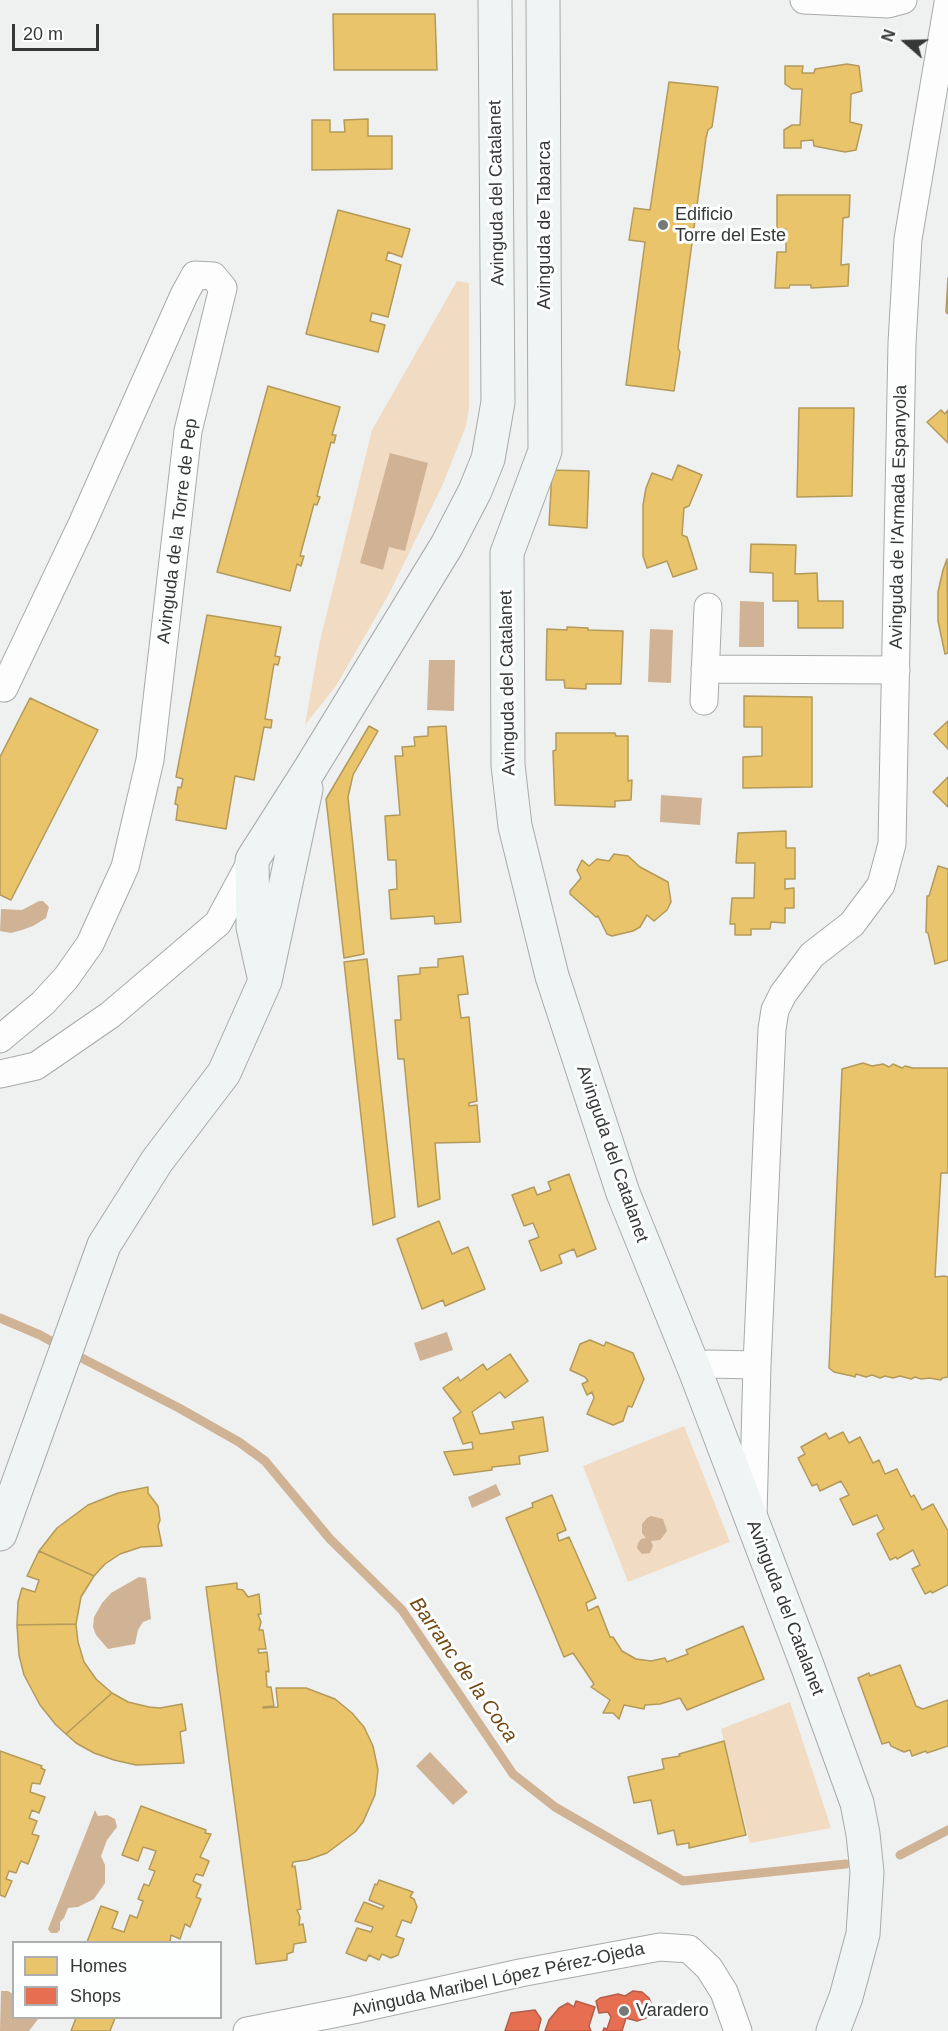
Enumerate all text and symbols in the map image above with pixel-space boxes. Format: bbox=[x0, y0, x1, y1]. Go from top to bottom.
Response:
scale bar bbox=[15, 12, 102, 50]
north arrow bbox=[876, 12, 936, 72]
text: 20 m bbox=[23, 24, 63, 44]
text: N bbox=[879, 27, 899, 44]
street label: Avinguda del Catalanet bbox=[485, 100, 509, 286]
street label: Avinguda de Tabarca bbox=[534, 141, 556, 309]
place label: Edificio Torre del Este bbox=[675, 204, 786, 246]
marker: Edificio Torre del Este bbox=[656, 218, 670, 232]
street label: Avinguda de l'Armada Espanyola bbox=[886, 385, 912, 649]
street label: Avinguda de la Torre de Pep bbox=[153, 417, 203, 645]
street label: Avinguda del Catalanet bbox=[496, 590, 520, 776]
street label: Avinguda del Catalanet bbox=[572, 1063, 652, 1245]
street label: Avinguda del Catalanet bbox=[742, 1517, 828, 1699]
water label: Barranc de la Coca bbox=[404, 1593, 522, 1747]
street label: Avinguda Maribel López Pérez-Ojeda bbox=[350, 1938, 646, 2022]
legend bbox=[12, 1941, 222, 2019]
text: Homes bbox=[70, 1956, 127, 1976]
text: Shops bbox=[70, 1986, 121, 2006]
place label: Varadero bbox=[636, 2000, 709, 2022]
marker: Varadero bbox=[617, 2004, 631, 2018]

